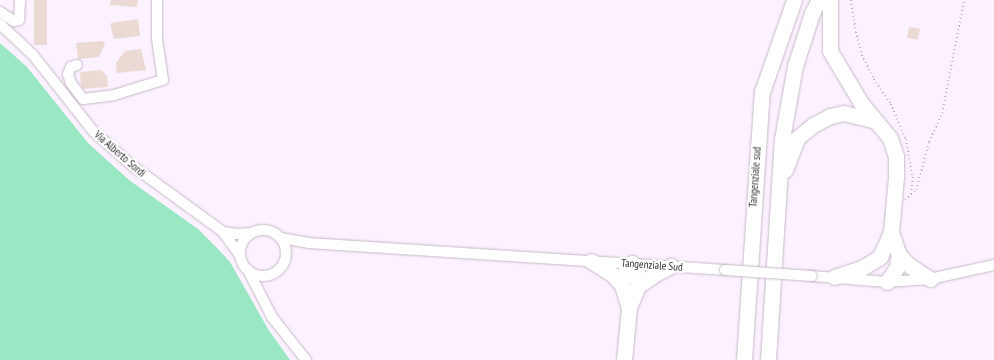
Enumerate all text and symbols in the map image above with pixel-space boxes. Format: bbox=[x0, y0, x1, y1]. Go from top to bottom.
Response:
street label: Via Alberto Sordi bbox=[91, 128, 149, 180]
street label: Tangenziale sud bbox=[746, 146, 764, 208]
street label: Tangenziale Sud bbox=[621, 256, 683, 274]

